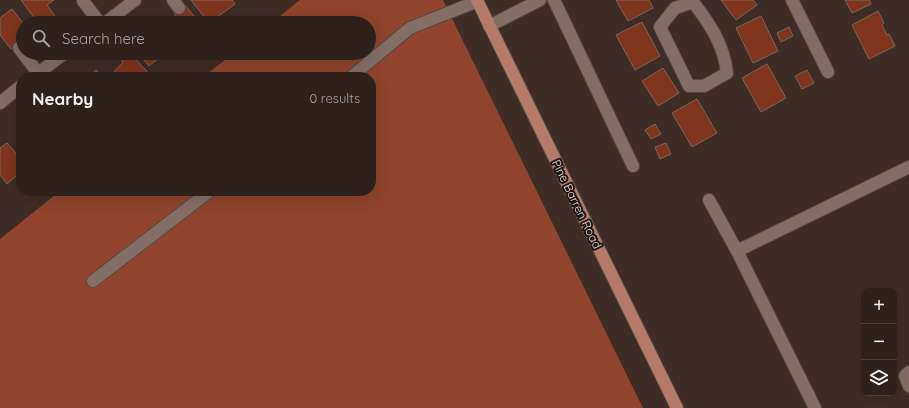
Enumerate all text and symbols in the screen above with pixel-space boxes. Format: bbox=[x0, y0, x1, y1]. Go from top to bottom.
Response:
search box bbox=[16, 16, 376, 60]
icon: search bbox=[30, 27, 52, 49]
text: Search here bbox=[62, 29, 145, 48]
text: Nearby bbox=[32, 88, 93, 109]
text: 0 results bbox=[309, 90, 360, 106]
street label: Pine Barren Road bbox=[549, 157, 605, 251]
map controls bbox=[861, 288, 897, 396]
button: + bbox=[861, 288, 897, 324]
button: − bbox=[861, 324, 897, 360]
button: layers bbox=[861, 360, 897, 396]

